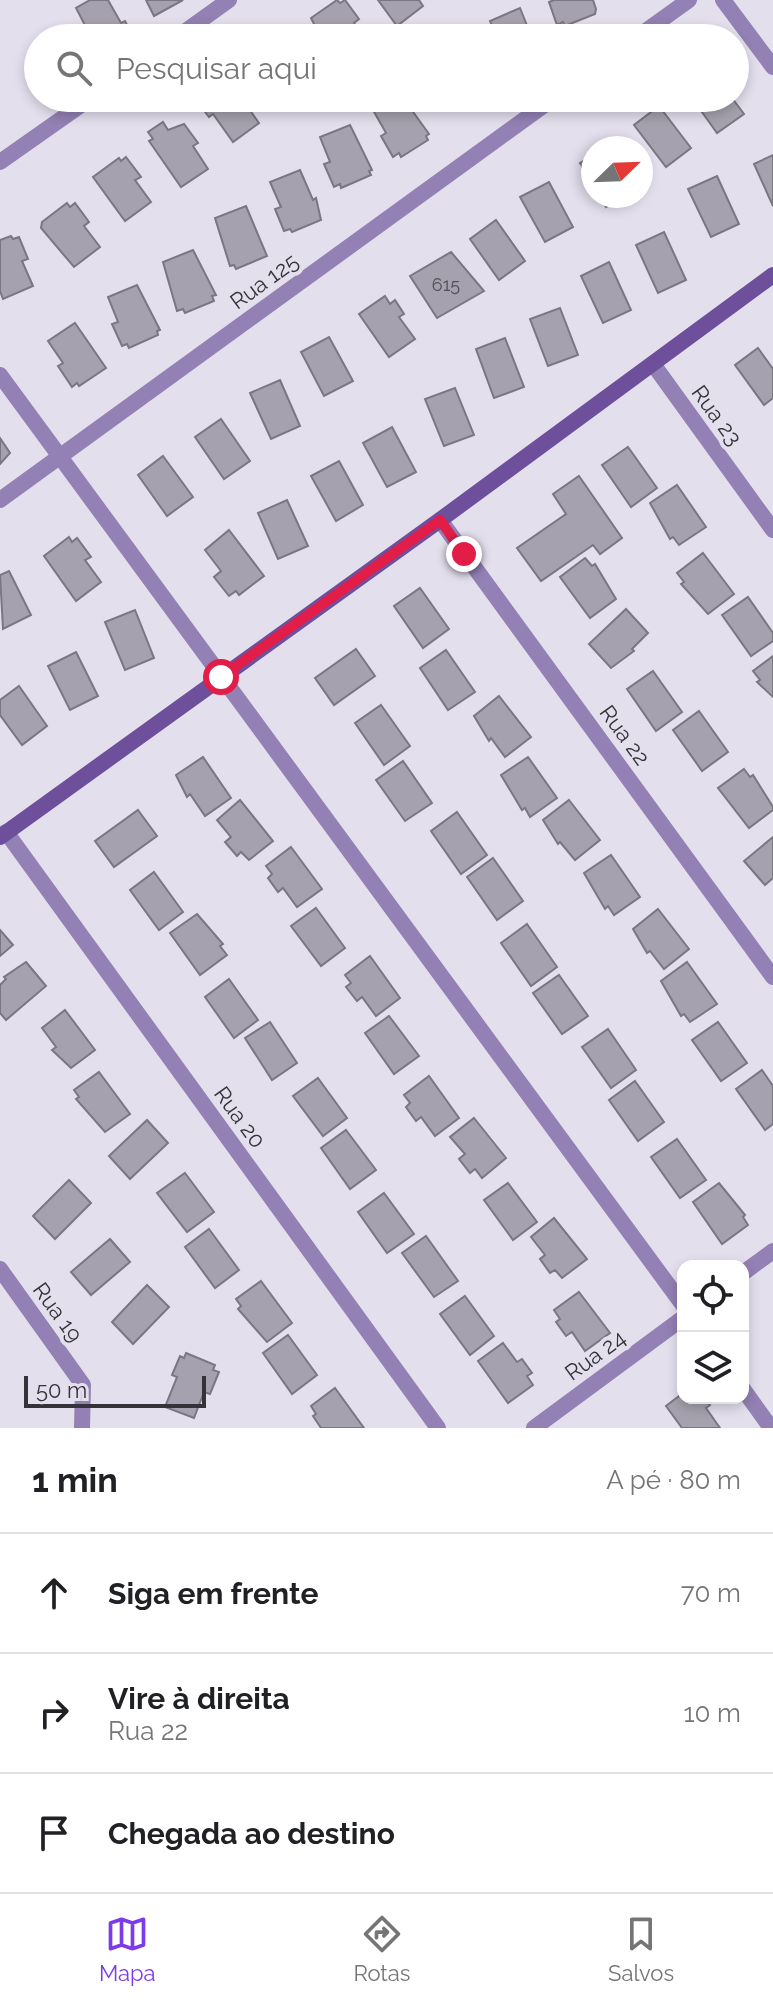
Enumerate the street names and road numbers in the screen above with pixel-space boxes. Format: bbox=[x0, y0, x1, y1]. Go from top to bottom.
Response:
street label: Rua 125 bbox=[225, 248, 303, 314]
street label: Rua 23 bbox=[686, 380, 748, 450]
street label: Rua 22 bbox=[595, 700, 655, 770]
street label: Rua 20 bbox=[209, 1081, 271, 1153]
street label: Rua 19 bbox=[28, 1277, 88, 1347]
street label: Rua 24 bbox=[560, 1324, 630, 1386]

